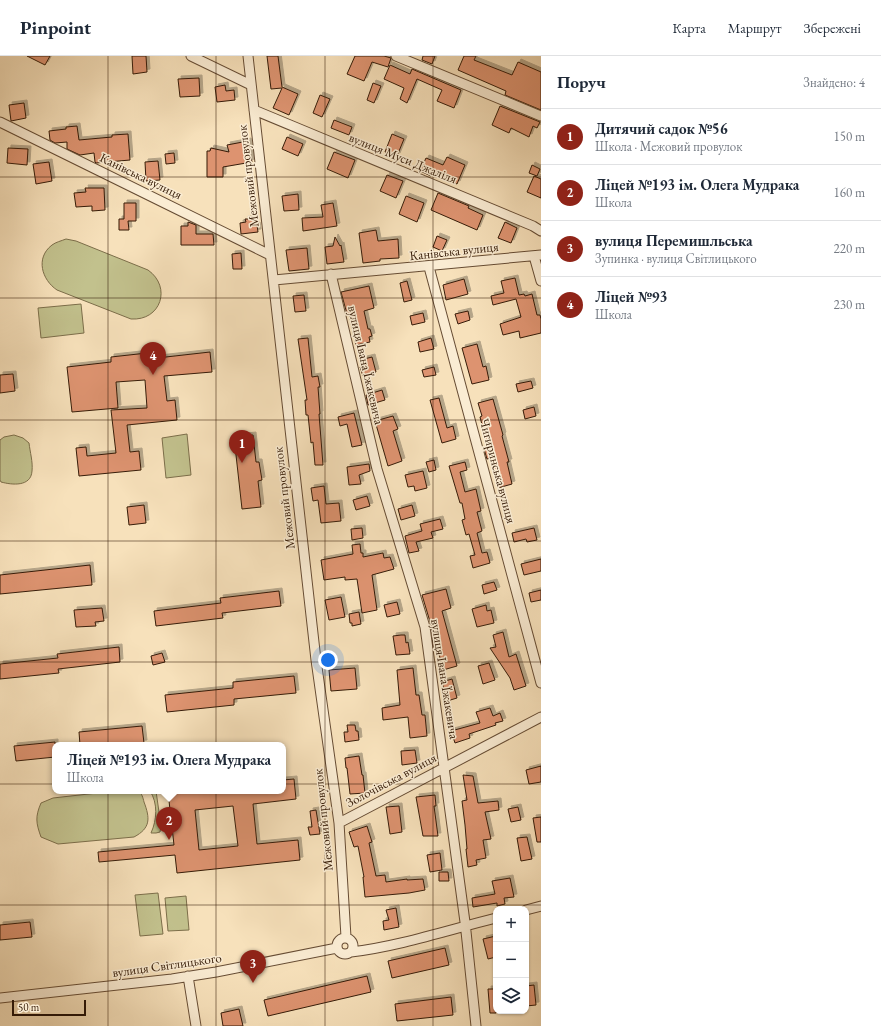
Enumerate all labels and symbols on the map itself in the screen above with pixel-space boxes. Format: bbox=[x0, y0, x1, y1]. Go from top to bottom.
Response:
street label: Межовий провулок bbox=[233, 123, 263, 228]
street label: вулиця Муси Джаліля bbox=[347, 129, 460, 187]
street label: Канівська вулиця bbox=[97, 149, 185, 203]
street label: Канівська вулиця bbox=[409, 238, 500, 264]
street label: вулиця Івана Їжакевича bbox=[344, 304, 388, 427]
pin: 4 bbox=[140, 342, 166, 375]
street label: Чигиринська вулиця bbox=[476, 417, 520, 525]
pin: 1 bbox=[229, 430, 255, 463]
street label: Межовий провулок bbox=[269, 445, 299, 550]
street label: вулиця Івана Їжакевича bbox=[427, 618, 463, 741]
your location bbox=[318, 650, 338, 670]
street label: Золочівська вулиця bbox=[343, 749, 439, 811]
street label: Межовий провулок bbox=[309, 767, 337, 872]
pin: 2 bbox=[156, 807, 182, 840]
street label: вулиця Світлицького bbox=[111, 949, 223, 981]
pin: 3 bbox=[240, 950, 266, 983]
scale bar bbox=[12, 998, 86, 1017]

